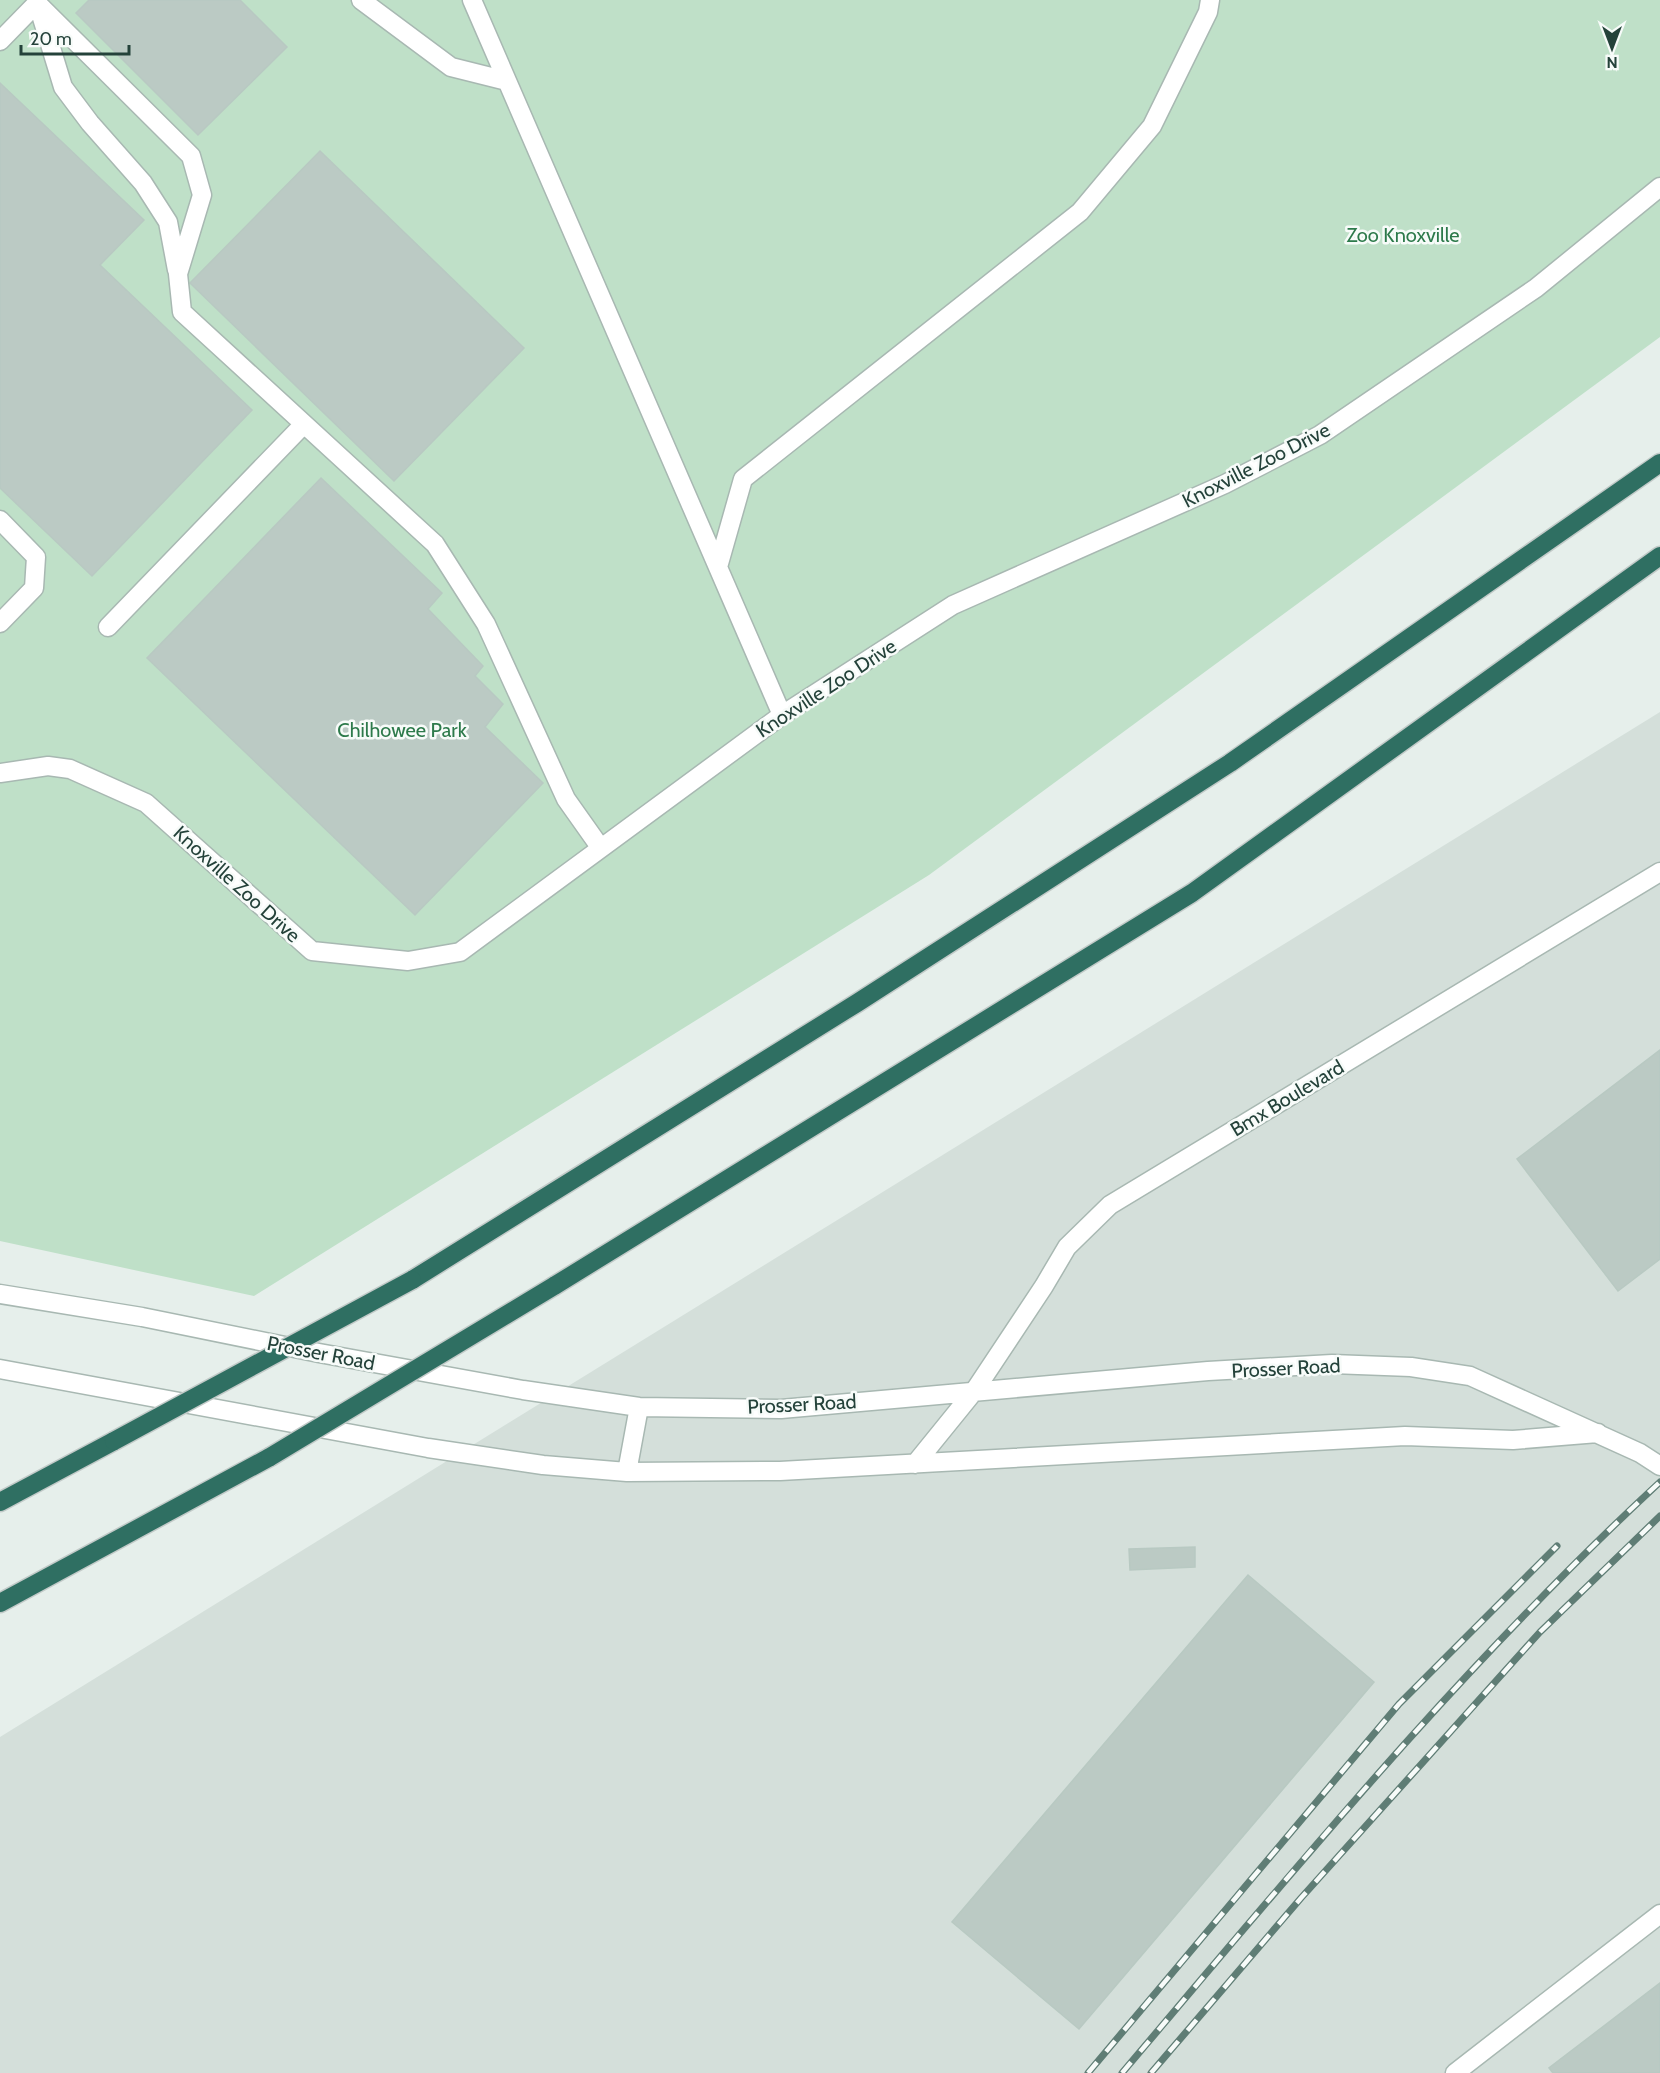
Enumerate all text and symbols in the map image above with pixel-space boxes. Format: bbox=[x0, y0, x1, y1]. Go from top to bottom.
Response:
scale bar bbox=[21, 18, 129, 56]
north arrow bbox=[1582, 18, 1642, 78]
text: 20 m bbox=[30, 28, 72, 50]
text: N bbox=[1606, 53, 1618, 72]
park label: Zoo Knoxville bbox=[1346, 223, 1460, 247]
street label: Knoxville Zoo Drive bbox=[1178, 417, 1334, 513]
street label: Knoxville Zoo Drive bbox=[751, 634, 901, 742]
park label: Chilhowee Park bbox=[337, 718, 467, 742]
street label: Knoxville Zoo Drive bbox=[169, 821, 305, 947]
street label: Bmx Boulevard bbox=[1226, 1055, 1348, 1141]
street label: Prosser Road bbox=[265, 1331, 377, 1375]
street label: Prosser Road bbox=[1231, 1353, 1341, 1383]
street label: Prosser Road bbox=[747, 1389, 857, 1419]

